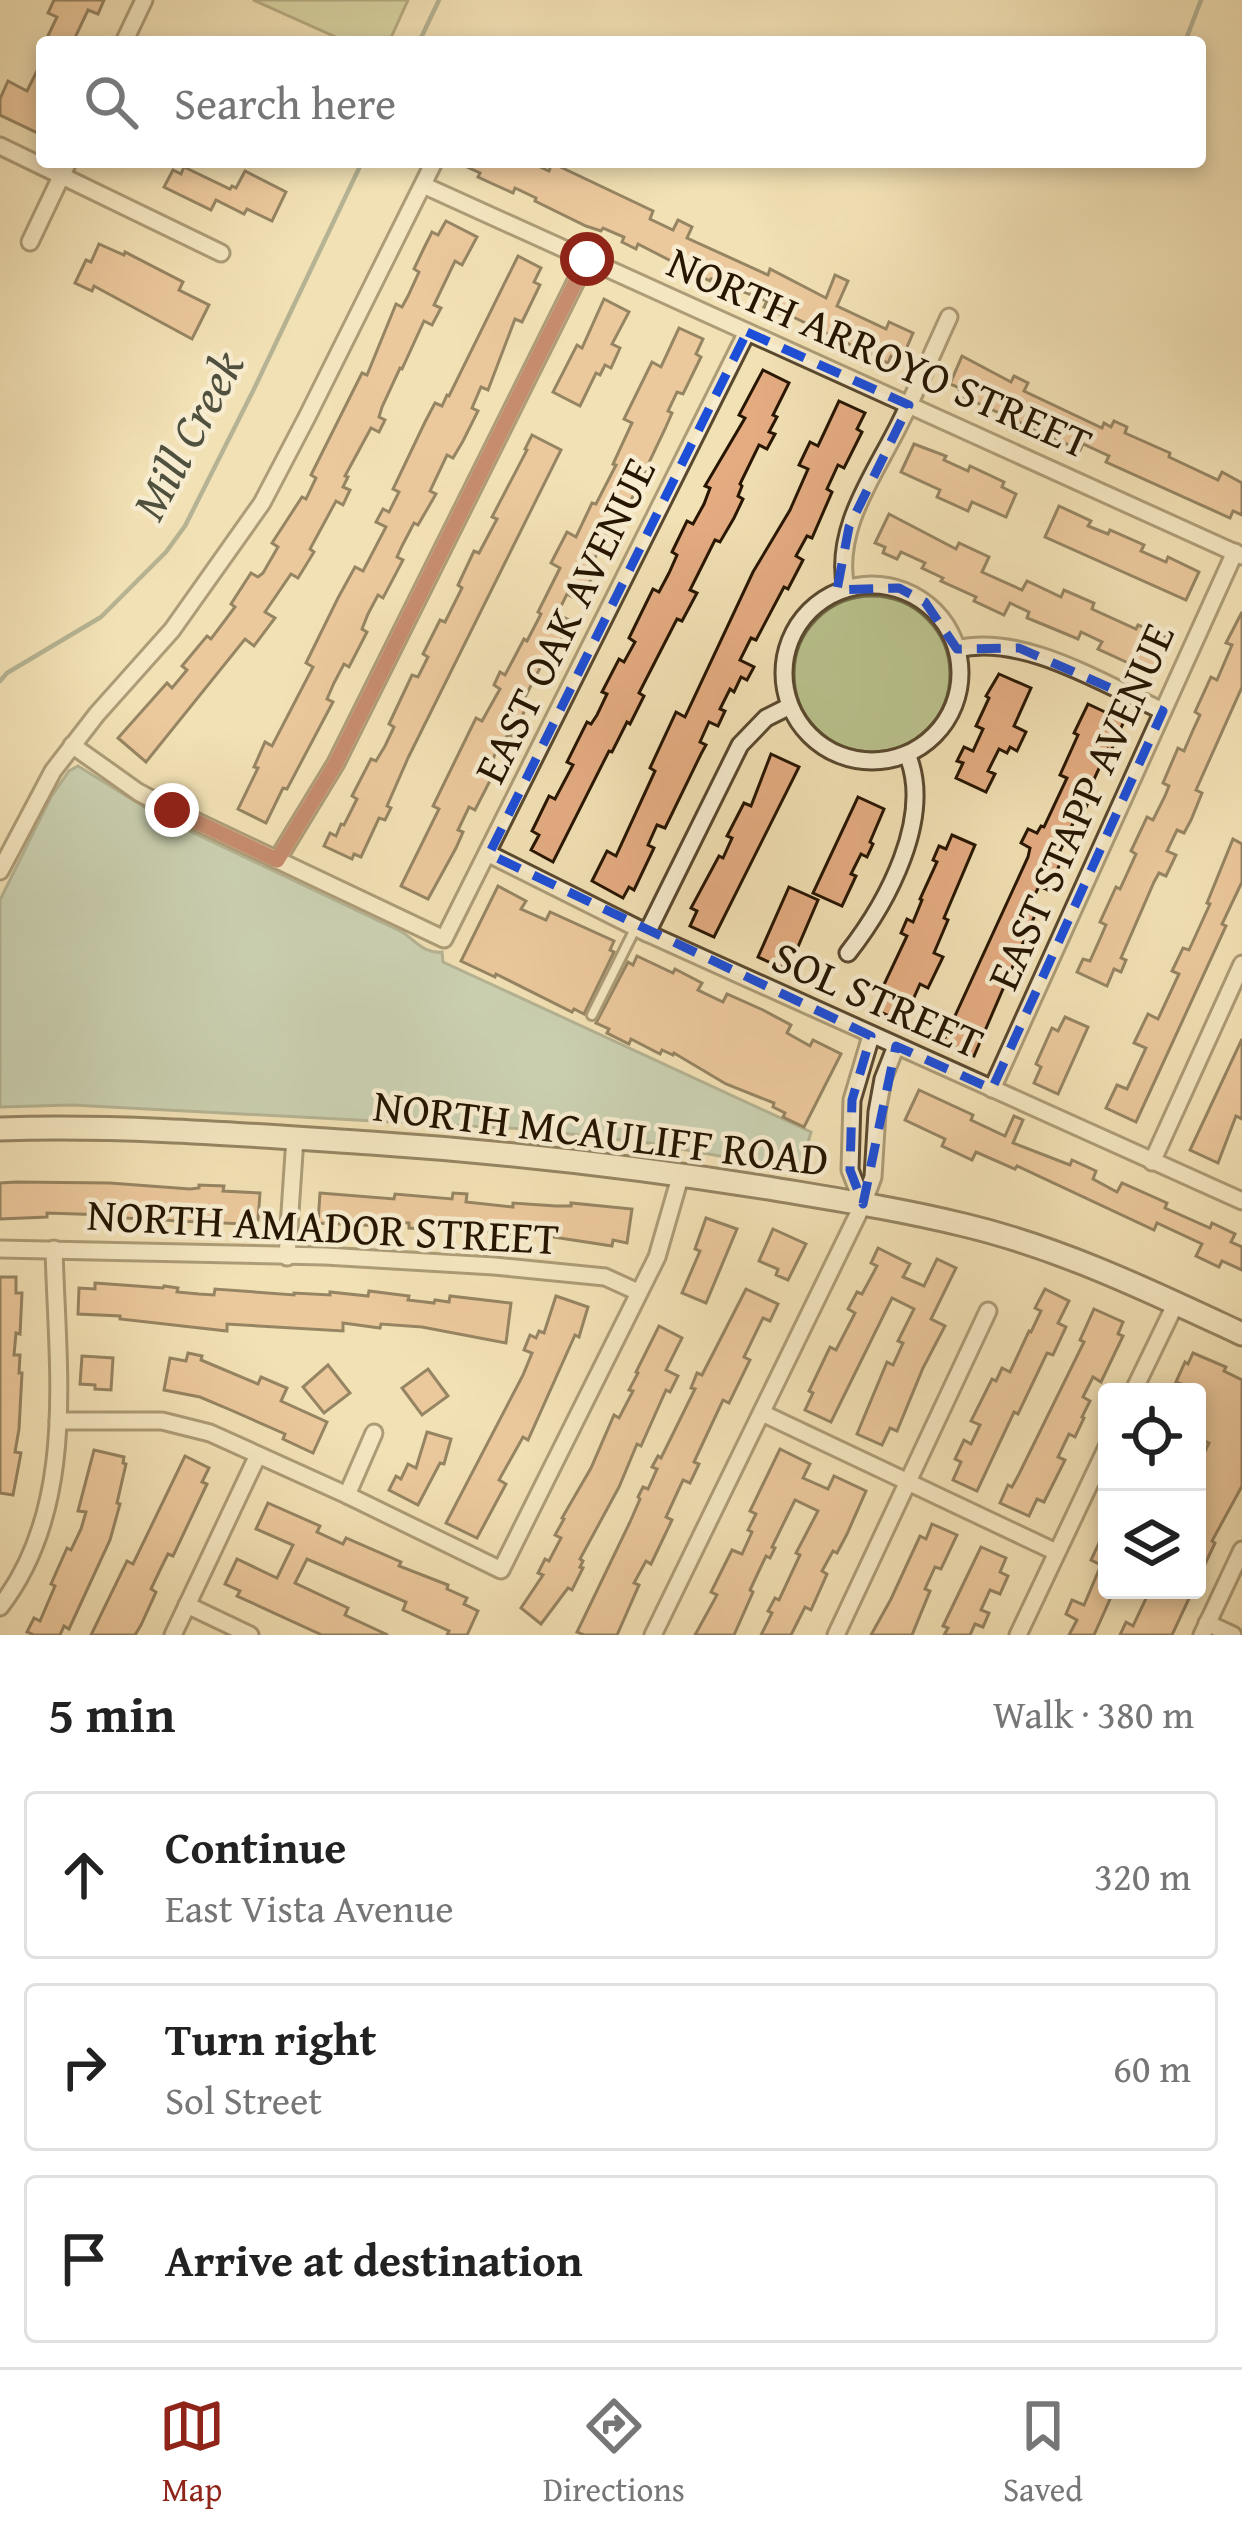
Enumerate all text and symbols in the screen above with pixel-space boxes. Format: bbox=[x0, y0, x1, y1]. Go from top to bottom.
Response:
search box bbox=[36, 36, 1206, 168]
icon: search bbox=[78, 69, 144, 135]
text: Search here bbox=[174, 70, 396, 135]
street label: NORTH ARROYO STREET bbox=[658, 229, 1103, 474]
route start bbox=[560, 232, 614, 286]
water label: Mill Creek bbox=[112, 336, 261, 532]
street label: EAST OAK AVENUE bbox=[457, 446, 671, 794]
street label: EAST STAPP AVENUE bbox=[969, 612, 1190, 999]
route end bbox=[145, 783, 199, 837]
street label: SOL STREET bbox=[762, 923, 994, 1074]
street label: NORTH MCAULIFF ROAD bbox=[370, 1071, 832, 1192]
street label: NORTH AMADOR STREET bbox=[85, 1181, 561, 1270]
map controls bbox=[1098, 1383, 1206, 1599]
button: locate bbox=[1098, 1383, 1206, 1491]
button: layers bbox=[1098, 1491, 1206, 1599]
text: 5 min bbox=[48, 1676, 175, 1751]
text: Walk · 380 m bbox=[993, 1685, 1194, 1742]
text: Continue bbox=[165, 1814, 346, 1879]
icon: ahead bbox=[51, 1842, 117, 1908]
text: 320 m bbox=[1094, 1847, 1191, 1904]
text: East Vista Avenue bbox=[165, 1879, 454, 1936]
text: Turn right bbox=[165, 2006, 377, 2071]
icon: right bbox=[51, 2034, 117, 2100]
text: 60 m bbox=[1113, 2039, 1191, 2096]
text: Sol Street bbox=[165, 2071, 322, 2128]
icon: arrive bbox=[51, 2226, 117, 2292]
text: Arrive at destination bbox=[165, 2227, 583, 2292]
tab: Map bbox=[159, 2393, 225, 2513]
tab: Directions bbox=[543, 2393, 685, 2513]
tab: Saved bbox=[1003, 2393, 1083, 2513]

